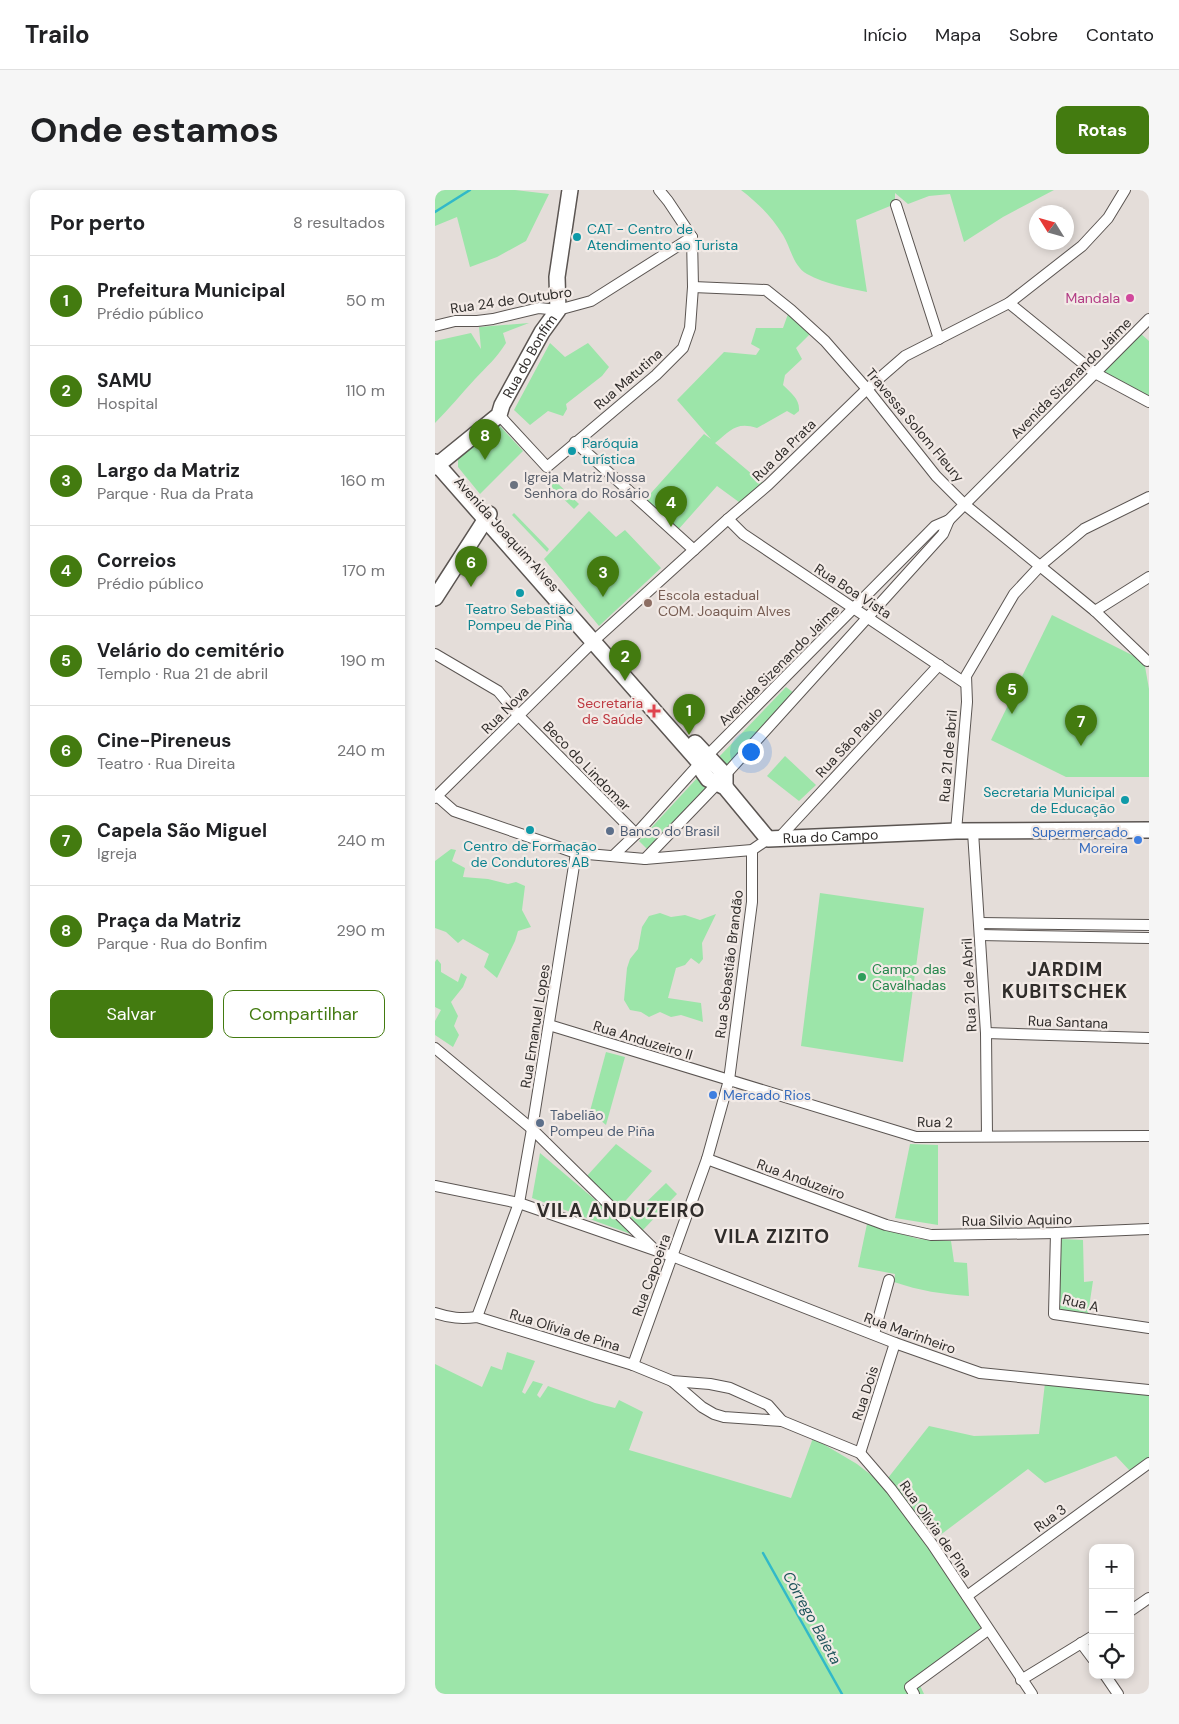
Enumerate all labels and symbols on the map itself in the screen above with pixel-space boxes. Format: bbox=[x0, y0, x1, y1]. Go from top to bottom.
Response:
north arrow bbox=[1029, 205, 1074, 250]
place label: CAT - Centro de Atendimento ao Turista bbox=[587, 220, 738, 254]
marker: CAT - Centro de Atendimento ao Turista bbox=[571, 231, 583, 243]
street label: Rua 24 de Outubro bbox=[449, 283, 573, 317]
place label: Mandala bbox=[1065, 289, 1120, 307]
marker: Mandala bbox=[1124, 292, 1136, 304]
street label: Rua do Bonfim bbox=[499, 311, 561, 401]
street label: Avenida Sizenando Jaime bbox=[1007, 314, 1135, 442]
street label: Rua Matutina bbox=[590, 344, 666, 414]
street label: Travessa Solom Fleury bbox=[862, 364, 968, 486]
street label: Rua da Prata bbox=[748, 415, 820, 485]
pin: 8 bbox=[469, 419, 501, 460]
place label: Paróquia turística bbox=[582, 434, 638, 468]
marker: Paróquia turística bbox=[566, 445, 578, 457]
place label: Igreja Matriz Nossa Senhora do Rosário bbox=[524, 468, 649, 502]
street label: Avenida Joaquim Alves bbox=[451, 473, 563, 595]
marker: Igreja Matriz Nossa Senhora do Rosário bbox=[508, 479, 520, 491]
pin: 4 bbox=[655, 486, 687, 527]
pin: 6 bbox=[455, 546, 487, 587]
pin: 3 bbox=[587, 556, 619, 597]
street label: Rua Boa Vista bbox=[811, 559, 895, 623]
place label: Escola estadual COM. Joaquim Alves bbox=[658, 586, 791, 620]
marker: Teatro Sebastião Pompeu de Pina bbox=[514, 587, 526, 599]
marker: Escola estadual COM. Joaquim Alves bbox=[642, 597, 654, 609]
place label: Teatro Sebastião Pompeu de Pina bbox=[466, 600, 574, 634]
street label: Avenida Sizenando Jaime bbox=[715, 601, 843, 729]
pin: 2 bbox=[609, 640, 641, 681]
pin: 5 bbox=[996, 673, 1028, 714]
street label: Rua Nova bbox=[477, 682, 533, 738]
place label: Secretaria de Saúde bbox=[577, 694, 643, 728]
pin: 1 bbox=[673, 694, 705, 735]
street label: Rua São Paulo bbox=[812, 703, 886, 781]
marker: Secretaria de Saúde bbox=[647, 704, 661, 718]
pin: 7 bbox=[1065, 705, 1097, 746]
street label: Rua 21 de abril bbox=[935, 709, 961, 803]
street label: Beco do Lindomar bbox=[539, 717, 635, 815]
your location bbox=[738, 739, 764, 765]
place label: Secretaria Municipal de Educação bbox=[983, 783, 1115, 817]
marker: Secretaria Municipal de Educação bbox=[1119, 794, 1131, 806]
place label: Banco do Brasil bbox=[620, 822, 720, 840]
place label: Supermercado Moreira bbox=[1032, 823, 1128, 857]
marker: Centro de Formação de Condutores AB bbox=[524, 824, 536, 836]
marker: Banco do Brasil bbox=[604, 825, 616, 837]
street label: Rua do Campo bbox=[782, 825, 879, 847]
marker: Supermercado Moreira bbox=[1132, 834, 1144, 846]
place label: Centro de Formação de Condutores AB bbox=[463, 837, 597, 871]
street label: Rua Sebastião Brandão bbox=[711, 889, 747, 1039]
street label: Rua 21 de Abril bbox=[958, 938, 980, 1032]
district label: JARDIM KUBITSCHEK bbox=[1002, 957, 1128, 1004]
place label: Campo das Cavalhadas bbox=[872, 960, 946, 994]
street label: Rua Emanuel Lopes bbox=[516, 963, 554, 1089]
marker: Campo das Cavalhadas bbox=[856, 971, 868, 983]
street label: Rua Santana bbox=[1028, 1012, 1108, 1032]
street label: Rua Anduzeiro II bbox=[591, 1016, 695, 1064]
place label: Mercado Rios bbox=[723, 1086, 811, 1104]
marker: Mercado Rios bbox=[707, 1089, 719, 1101]
place label: Tabelião Pompeu de Piña bbox=[550, 1106, 655, 1140]
street label: Rua 2 bbox=[917, 1113, 953, 1131]
marker: Tabelião Pompeu de Piña bbox=[534, 1117, 546, 1129]
street label: Rua Anduzeiro bbox=[754, 1155, 848, 1203]
district label: VILA ANDUZEIRO bbox=[537, 1198, 705, 1223]
street label: Rua Silvio Aquino bbox=[962, 1210, 1072, 1230]
district label: VILA ZIZITO bbox=[714, 1224, 830, 1249]
street label: Rua Capoeira bbox=[628, 1231, 674, 1319]
street label: Rua A bbox=[1061, 1290, 1101, 1316]
street label: Rua Olívia de Pina bbox=[508, 1305, 622, 1355]
street label: Rua Marinheiro bbox=[862, 1308, 958, 1358]
street label: Rua Dois bbox=[848, 1364, 882, 1422]
street label: Rua Olívia de Pina bbox=[896, 1477, 976, 1581]
street label: Rua 3 bbox=[1030, 1500, 1070, 1536]
water label: Córrego Baieta bbox=[778, 1568, 846, 1668]

